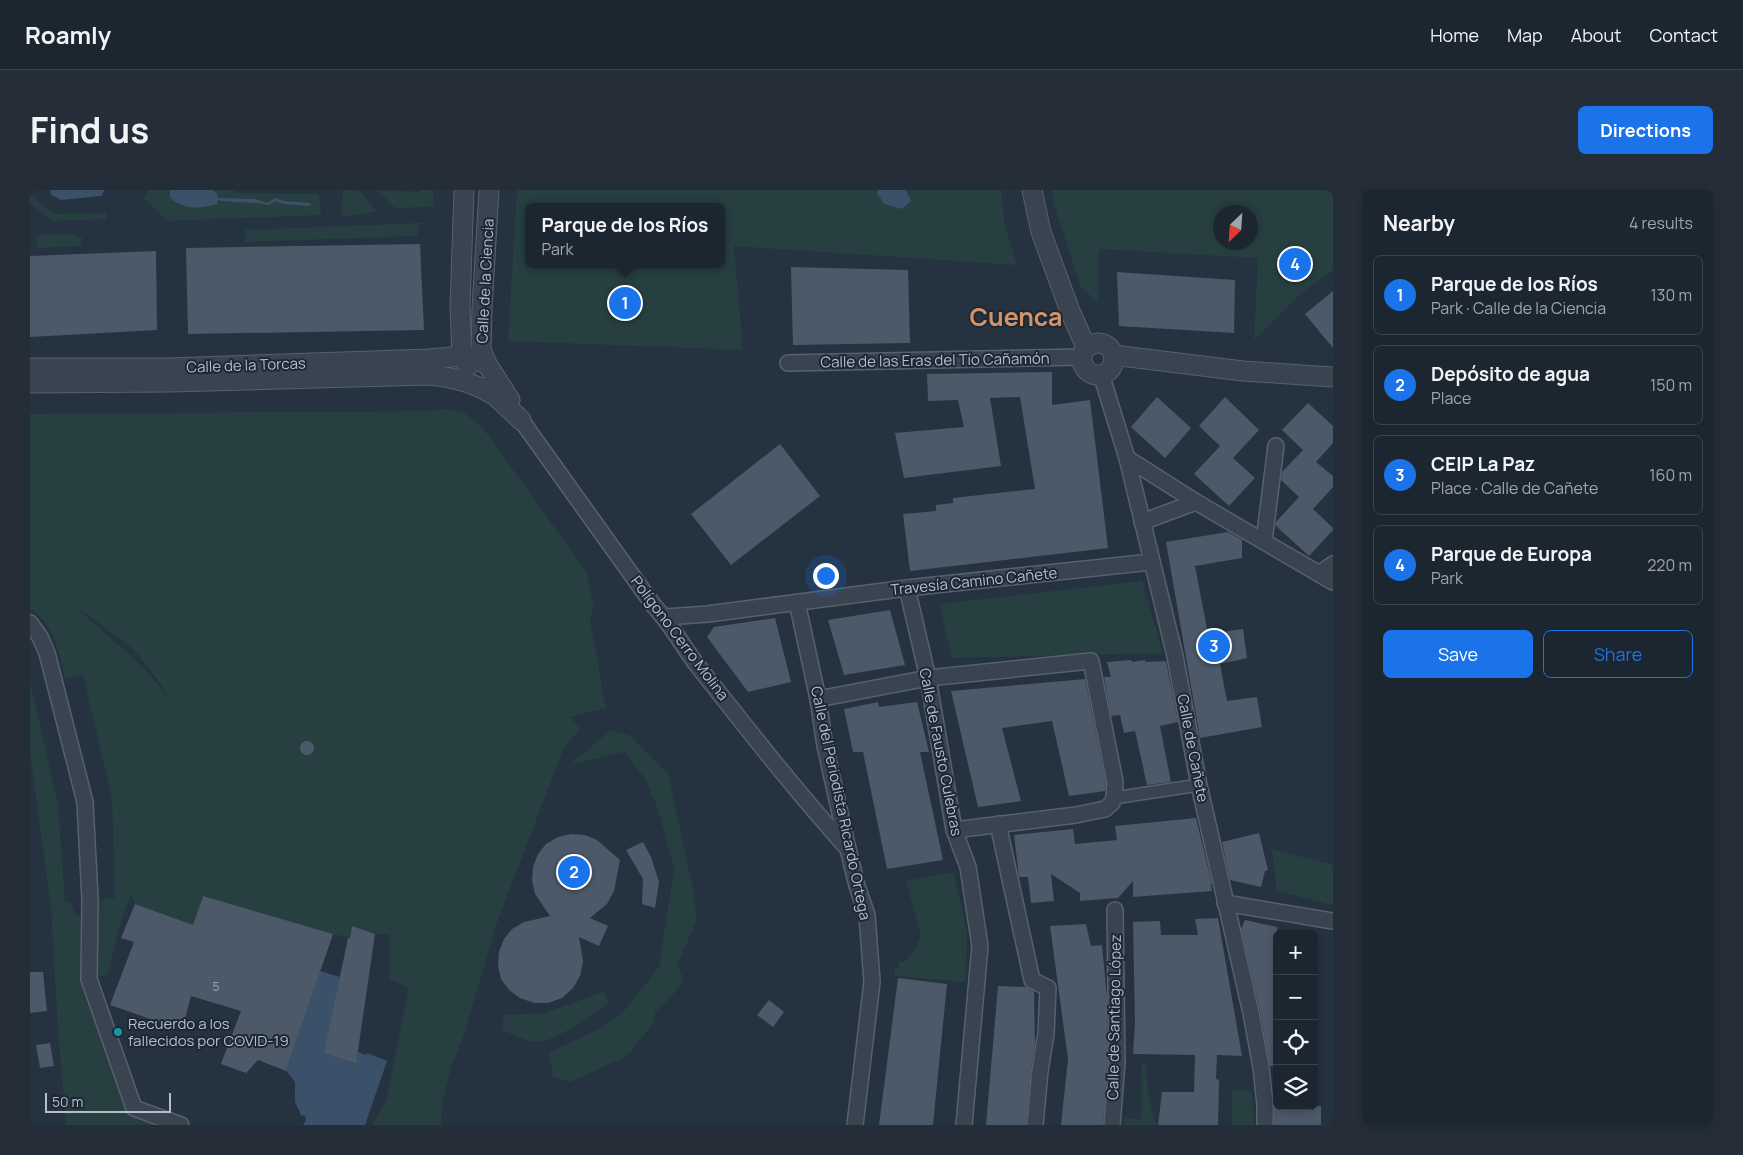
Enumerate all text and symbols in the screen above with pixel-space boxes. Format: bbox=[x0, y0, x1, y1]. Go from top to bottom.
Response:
text: Roamly bbox=[25, 18, 111, 51]
text: Home bbox=[1430, 23, 1479, 47]
text: Map bbox=[1507, 23, 1543, 47]
text: About bbox=[1571, 23, 1621, 47]
text: Contact bbox=[1649, 23, 1718, 47]
text: Find us bbox=[30, 106, 149, 154]
button: Directions bbox=[1578, 106, 1713, 154]
popup bbox=[525, 203, 725, 268]
north arrow bbox=[1213, 205, 1258, 250]
text: Nearby bbox=[1383, 209, 1455, 237]
text: Parque de los Ríos bbox=[542, 212, 708, 238]
text: 4 results bbox=[1629, 212, 1693, 234]
street label: Calle de la Ciencia bbox=[471, 218, 499, 344]
text: Park bbox=[542, 238, 573, 260]
pin: 4 bbox=[1279, 245, 1311, 283]
text: Parque de los Ríos bbox=[1431, 271, 1598, 297]
pin: 1 bbox=[609, 284, 641, 322]
text: 1 bbox=[1396, 284, 1404, 306]
text: 130 m bbox=[1650, 284, 1692, 306]
text: Park · Calle de la Ciencia bbox=[1431, 297, 1606, 319]
district label: Cuenca bbox=[970, 299, 1062, 334]
street label: Calle de las Eras del Tío Cañamón bbox=[820, 347, 1050, 372]
street label: Calle de la Torcas bbox=[186, 352, 306, 378]
text: Depósito de agua bbox=[1431, 361, 1590, 387]
text: 2 bbox=[1395, 374, 1405, 396]
text: 150 m bbox=[1650, 374, 1692, 396]
text: Place bbox=[1431, 387, 1471, 409]
text: CEIP La Paz bbox=[1431, 451, 1535, 477]
text: 3 bbox=[1395, 464, 1405, 486]
text: 160 m bbox=[1649, 464, 1692, 486]
text: Place · Calle de Cañete bbox=[1431, 477, 1598, 499]
text: Parque de Europa bbox=[1431, 541, 1592, 567]
text: 4 bbox=[1395, 554, 1405, 576]
text: 220 m bbox=[1647, 554, 1692, 576]
street label: Travesía Camino Cañete bbox=[890, 562, 1059, 600]
your location bbox=[813, 563, 839, 589]
text: Park bbox=[1431, 567, 1463, 589]
street label: Polígono Cerro Molina bbox=[626, 571, 734, 705]
pin: 3 bbox=[1198, 627, 1230, 665]
button: Save bbox=[1383, 630, 1533, 678]
button: Share bbox=[1543, 630, 1693, 678]
street label: Calle de Fausto Culebras bbox=[914, 666, 968, 838]
street label: Calle del Periodista Ricardo Ortega bbox=[806, 684, 876, 922]
street label: Calle de Cañete bbox=[1172, 692, 1214, 804]
pin: 2 bbox=[558, 853, 590, 891]
map controls bbox=[1273, 930, 1318, 1110]
button: + bbox=[1273, 930, 1318, 975]
street label: Calle de Santiago López bbox=[1102, 934, 1126, 1100]
button: − bbox=[1273, 975, 1318, 1020]
house number: 5 bbox=[213, 978, 220, 995]
place label: Recuerdo a los fallecidos por COVID-19 bbox=[128, 1013, 289, 1051]
button: locate bbox=[1273, 1020, 1318, 1065]
marker: Recuerdo a los fallecidos por COVID-19 bbox=[112, 1026, 124, 1038]
button: layers bbox=[1273, 1065, 1318, 1110]
scale bar bbox=[45, 1090, 171, 1113]
text: 50 m bbox=[52, 1092, 83, 1111]

